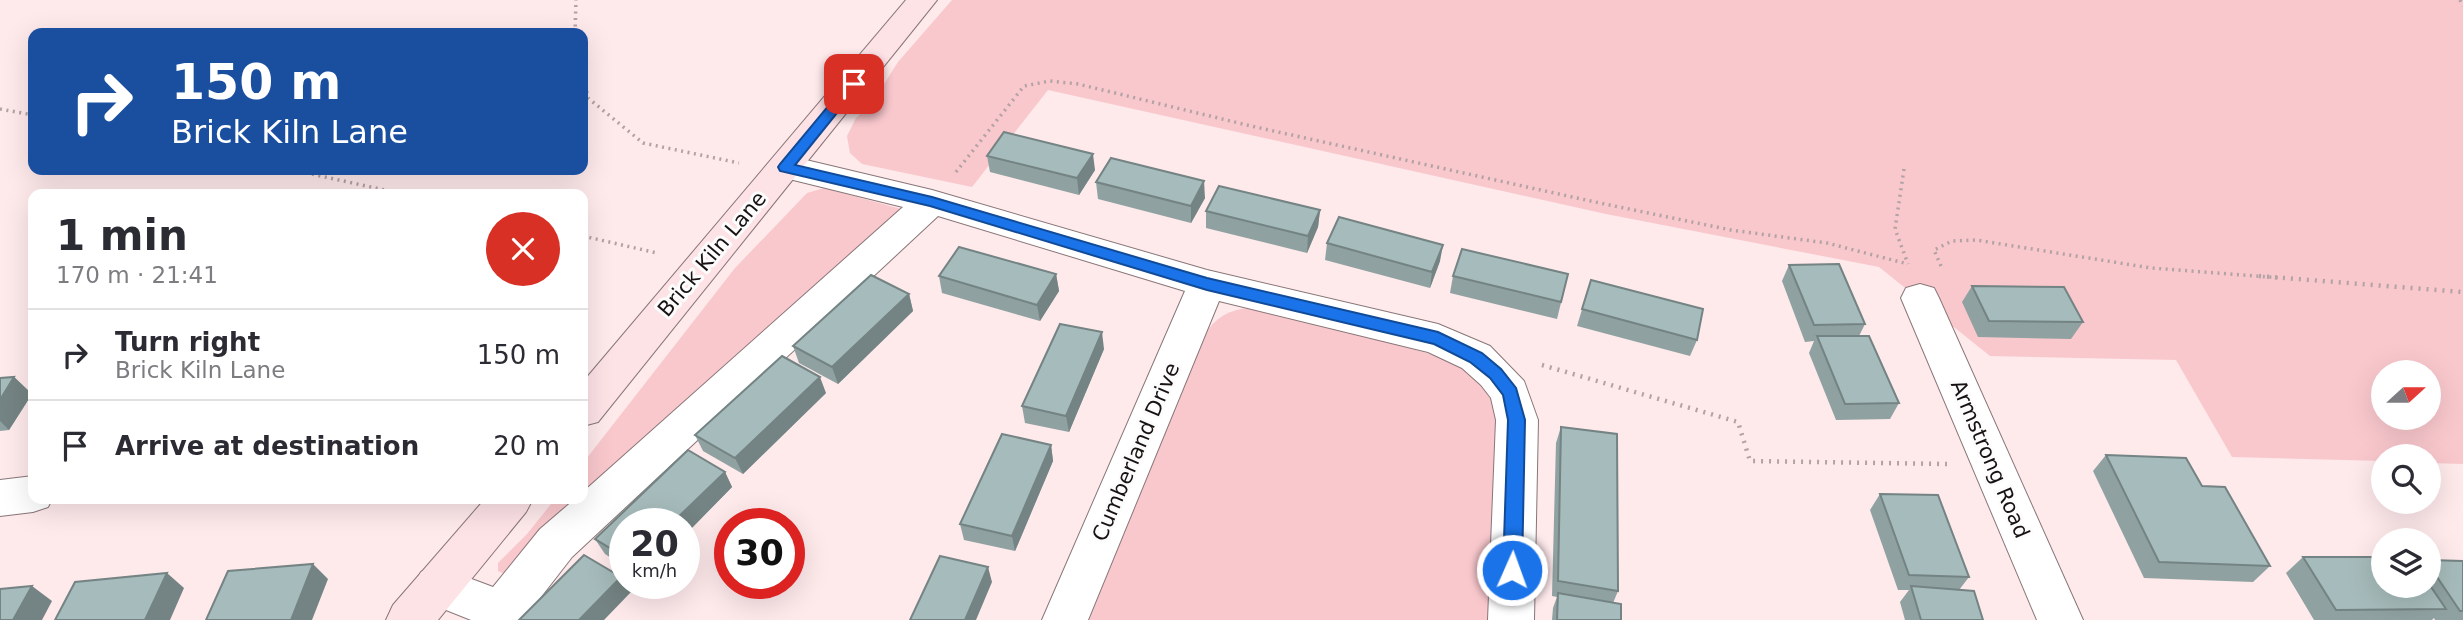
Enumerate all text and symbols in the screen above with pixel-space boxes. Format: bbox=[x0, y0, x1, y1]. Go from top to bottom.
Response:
text: 150 m bbox=[171, 54, 341, 111]
pin bbox=[824, 54, 884, 114]
icon: right bbox=[56, 56, 147, 147]
icon: arrive bbox=[835, 65, 873, 103]
text: Brick Kiln Lane bbox=[171, 113, 408, 151]
street label: Brick Kiln Lane bbox=[653, 187, 771, 321]
text: 1 min bbox=[56, 211, 188, 260]
button: close bbox=[486, 212, 560, 286]
text: 170 m · 21:41 bbox=[56, 262, 218, 288]
text: Turn right bbox=[115, 327, 260, 357]
icon: right bbox=[56, 336, 94, 374]
text: 150 m bbox=[477, 340, 560, 370]
text: Brick Kiln Lane bbox=[115, 357, 285, 383]
street label: Cumberland Drive bbox=[1088, 359, 1184, 545]
north arrow bbox=[2371, 360, 2441, 430]
map controls bbox=[2371, 360, 2441, 598]
street label: Armstrong Road bbox=[1946, 376, 2034, 542]
icon: arrive bbox=[56, 427, 94, 465]
text: Arrive at destination bbox=[115, 431, 419, 461]
text: 20 m bbox=[493, 431, 560, 461]
button: search bbox=[2371, 444, 2441, 514]
speed limit sign: 30 bbox=[714, 508, 805, 599]
text: 20 bbox=[630, 524, 679, 564]
button: layers bbox=[2371, 528, 2441, 598]
position arrow bbox=[1475, 533, 1549, 607]
text: km/h bbox=[632, 560, 677, 581]

